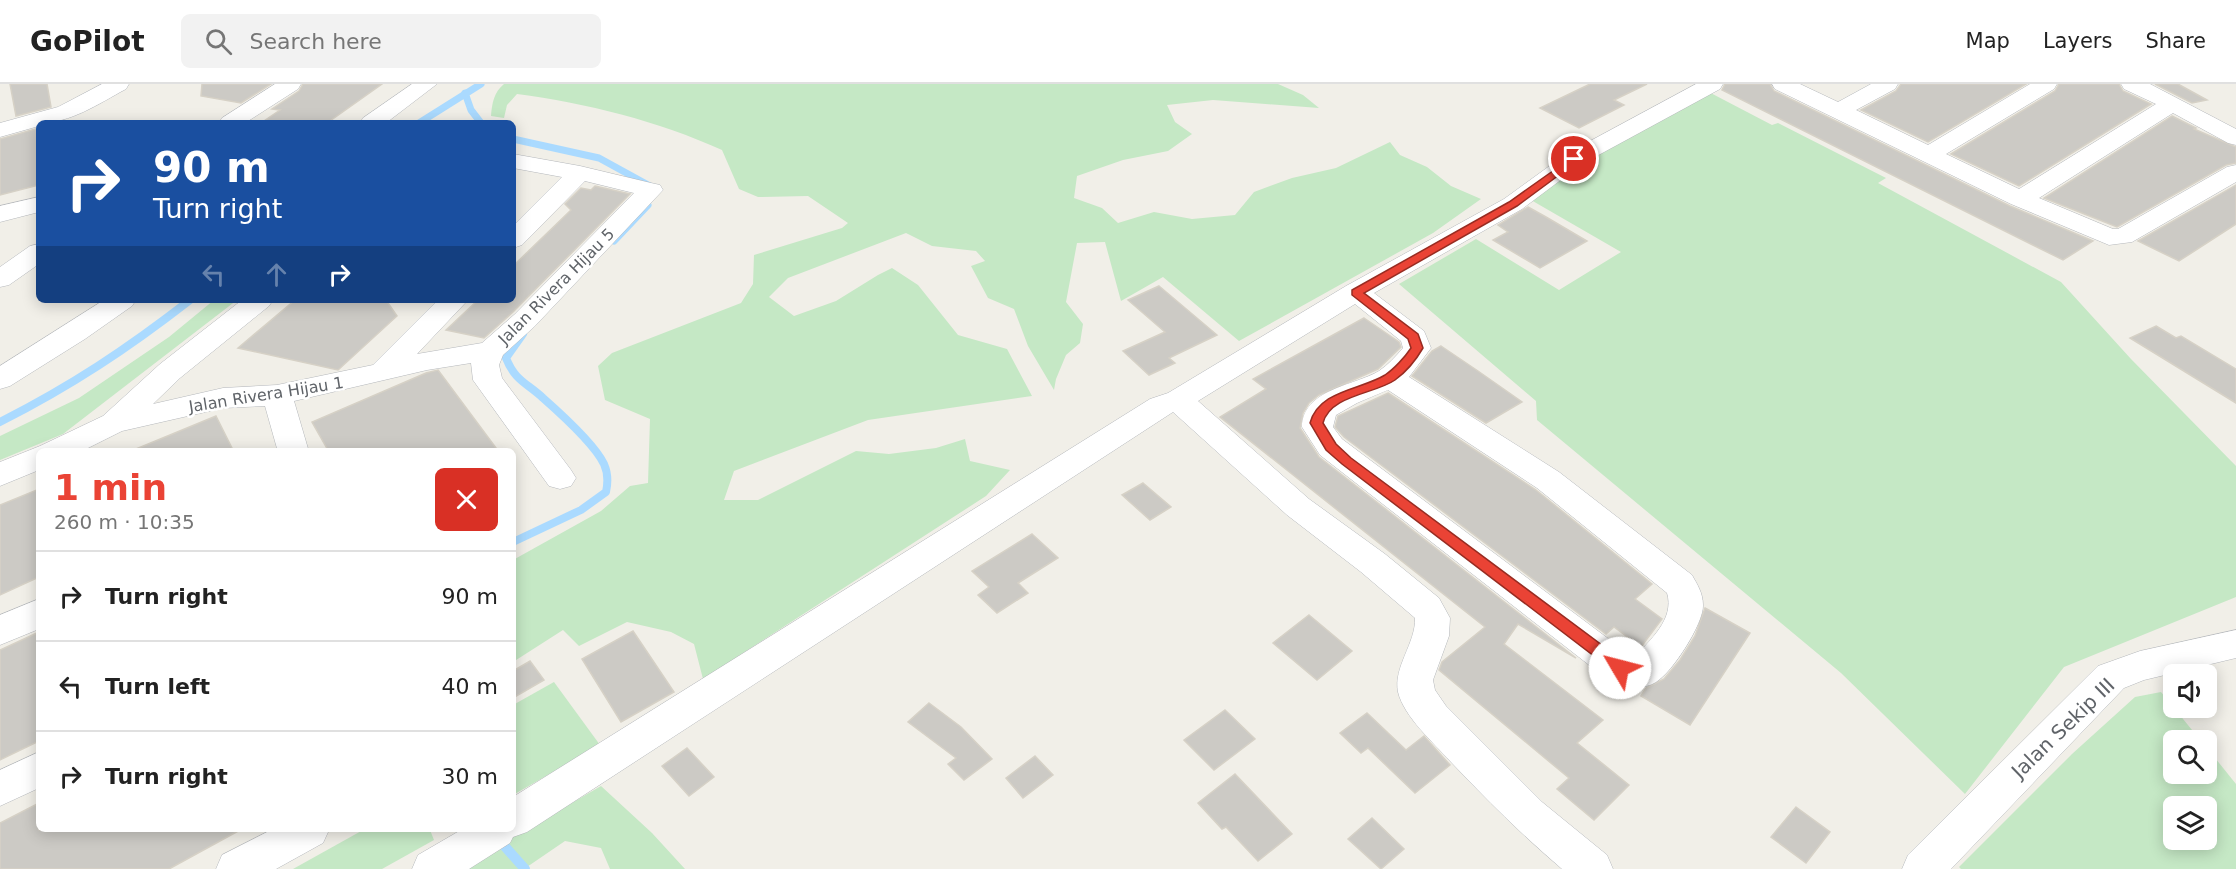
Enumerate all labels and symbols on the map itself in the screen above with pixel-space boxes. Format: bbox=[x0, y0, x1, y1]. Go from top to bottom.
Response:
pin bbox=[1548, 133, 1599, 184]
street label: Jalan Rivera Hijau 5 bbox=[494, 224, 618, 349]
street label: Jalan Rivera Hijau 1 bbox=[186, 373, 345, 416]
position arrow bbox=[1588, 636, 1652, 700]
street label: Jalan Sekip III bbox=[2005, 673, 2119, 785]

